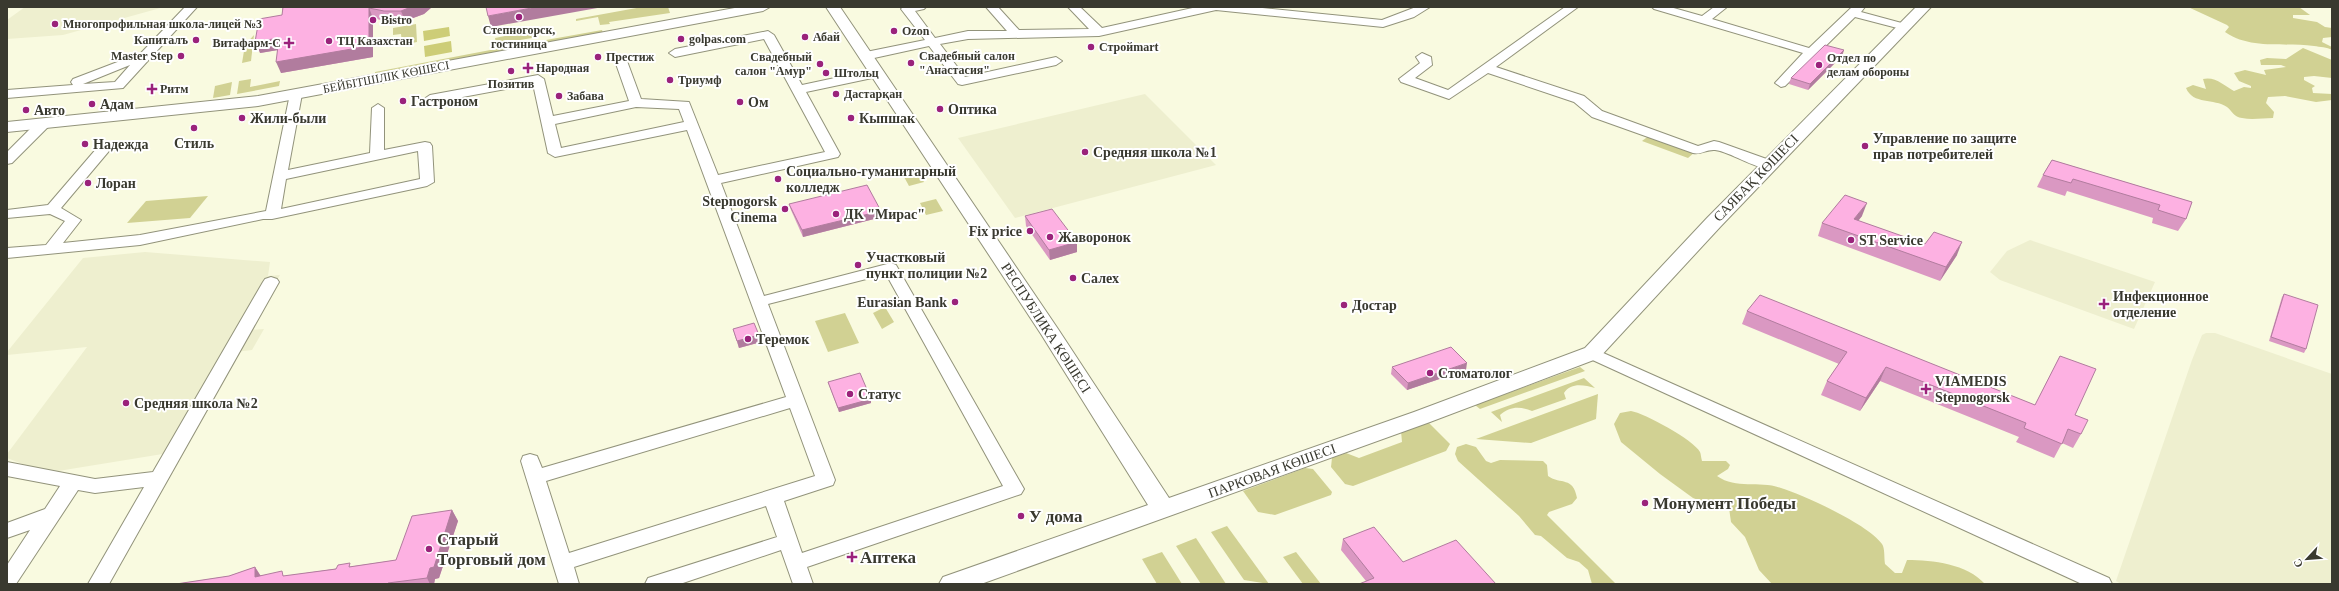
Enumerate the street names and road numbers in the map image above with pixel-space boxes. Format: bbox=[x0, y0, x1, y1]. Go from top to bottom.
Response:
street label: БЕЙБІТШІЛІК КӨШЕСІ bbox=[322, 58, 450, 96]
street label: САЯБАҚ КӨШЕСІ bbox=[1711, 131, 1802, 225]
street label: РЕСПУБЛИКА КӨШЕСІ bbox=[998, 260, 1094, 396]
street label: ПАРКОВАЯ КӨШЕСІ bbox=[1206, 441, 1338, 501]

